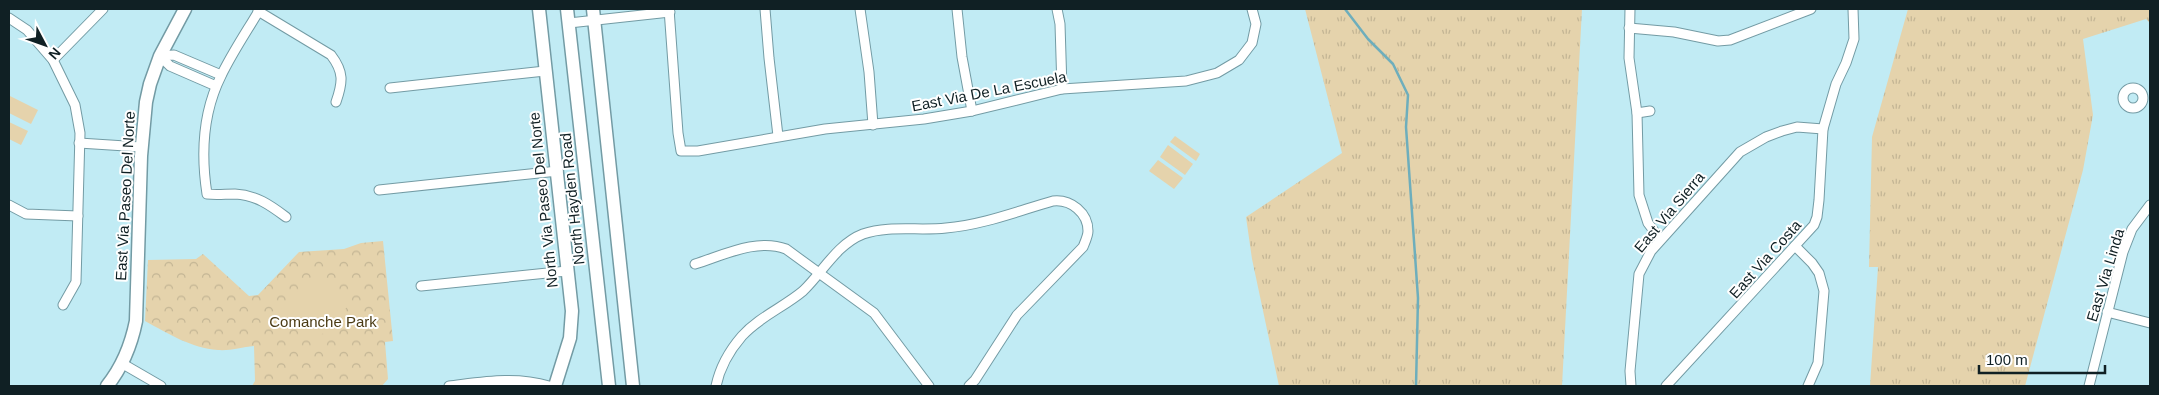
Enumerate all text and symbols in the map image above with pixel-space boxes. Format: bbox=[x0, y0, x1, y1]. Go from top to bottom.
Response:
north arrow bbox=[20, 20, 70, 70]
text: N bbox=[45, 44, 64, 63]
street label: East Via De La Escuela bbox=[910, 68, 1068, 114]
street label: East Via Paseo Del Norte bbox=[112, 111, 138, 281]
street label: North Via Paseo Del Norte bbox=[525, 111, 561, 289]
street label: North Hayden Road bbox=[557, 132, 587, 266]
street label: East Via Sierra bbox=[1630, 168, 1708, 256]
street label: East Via Costa bbox=[1726, 216, 1805, 301]
street label: East Via Linda bbox=[2083, 226, 2127, 324]
park label: Comanche Park bbox=[269, 313, 377, 330]
scale bar bbox=[1979, 342, 2105, 374]
text: 100 m bbox=[1986, 351, 2028, 368]

